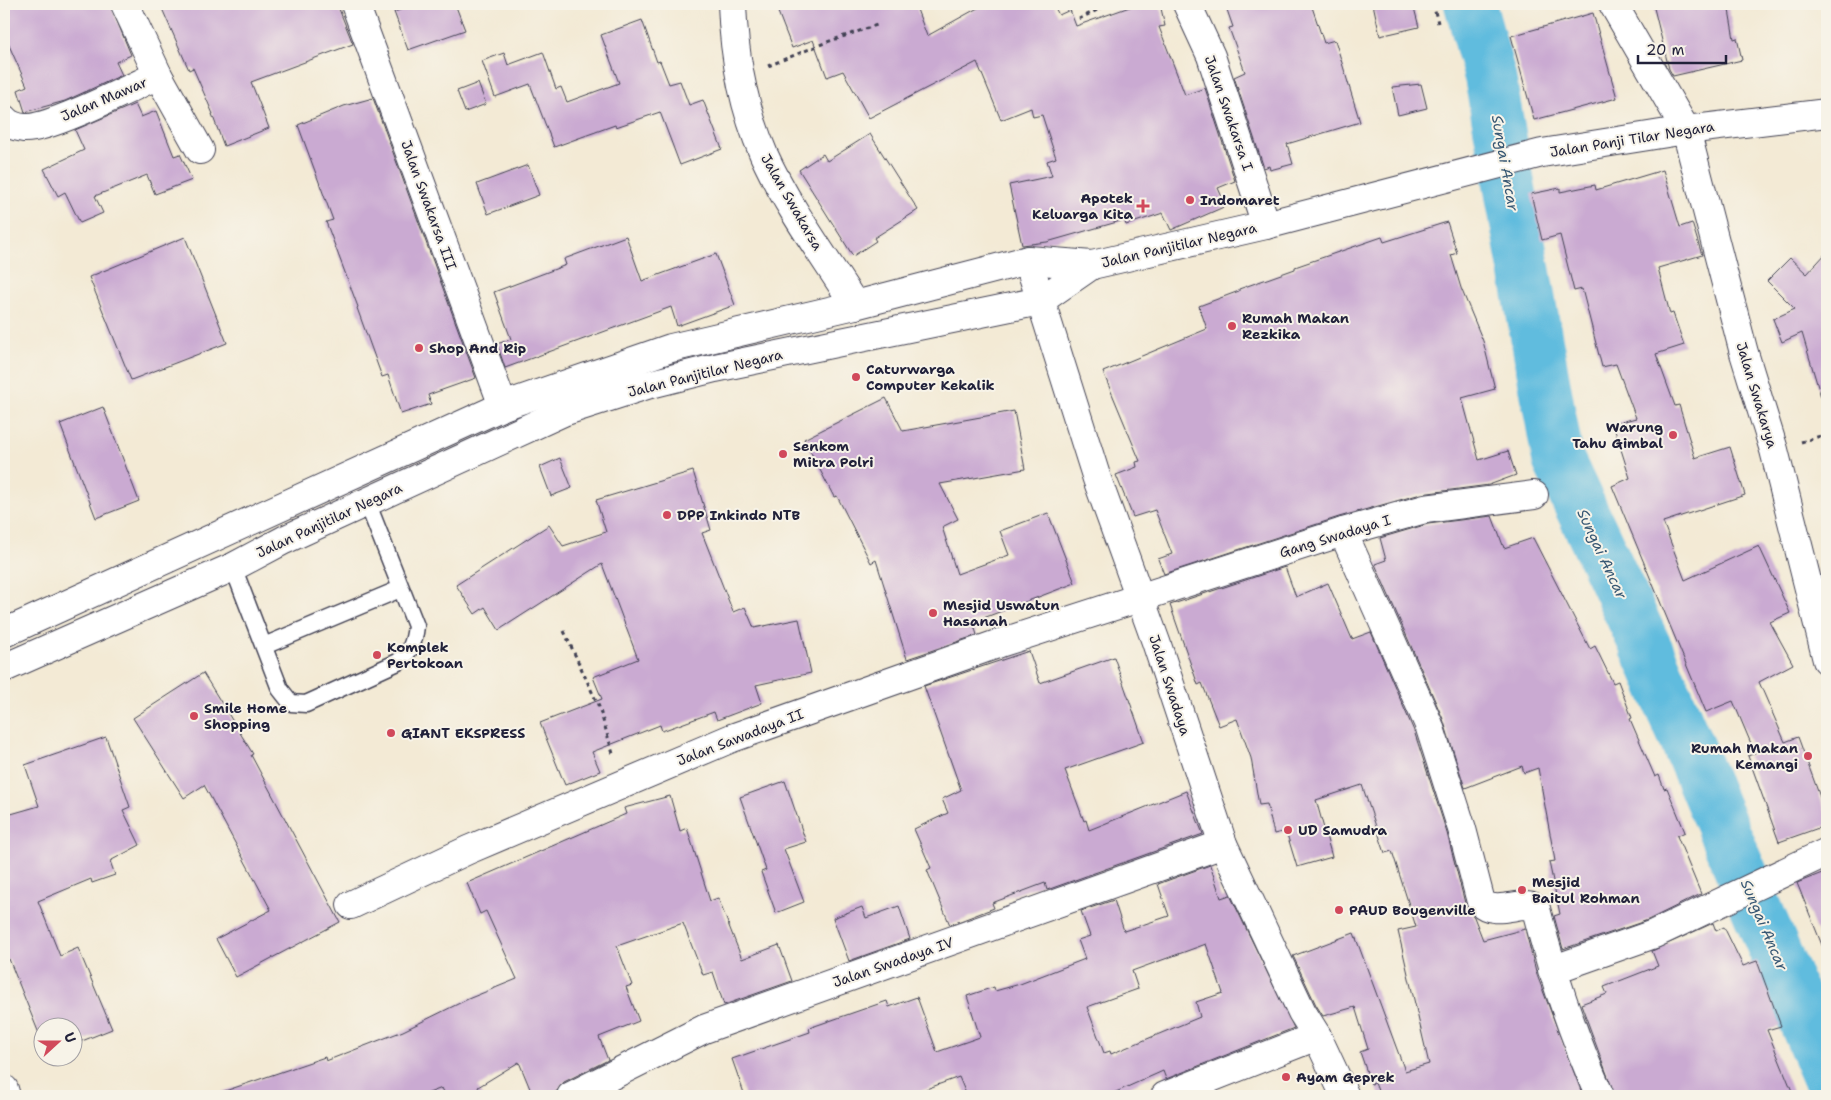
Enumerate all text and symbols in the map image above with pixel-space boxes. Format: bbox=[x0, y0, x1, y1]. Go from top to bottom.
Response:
scale bar bbox=[1638, 32, 1726, 64]
text: 20 m bbox=[1646, 40, 1685, 60]
street label: Jalan Swakarsa I bbox=[1201, 53, 1257, 173]
street label: Jalan Mawar bbox=[58, 73, 150, 125]
water label: Sungai Ancar bbox=[1487, 113, 1523, 214]
street label: Jalan Panji Tilar Negara bbox=[1548, 117, 1716, 161]
street label: Jalan Swakarsa III bbox=[397, 138, 461, 273]
street label: Jalan Swakarsa bbox=[757, 150, 827, 254]
place label: Apotek Keluarga Kita bbox=[1032, 189, 1133, 223]
place label: Indomaret bbox=[1200, 191, 1280, 209]
marker: Indomaret bbox=[1184, 194, 1196, 206]
marker: Apotek Keluarga Kita bbox=[1137, 200, 1149, 212]
street label: Jalan Panjitilar Negara bbox=[1100, 218, 1259, 272]
place label: Rumah Makan Rezkika bbox=[1242, 309, 1349, 343]
marker: Rumah Makan Rezkika bbox=[1226, 320, 1238, 332]
place label: Shop And Rip bbox=[429, 339, 526, 357]
street label: Jalan Swakarya bbox=[1732, 340, 1782, 450]
marker: Shop And Rip bbox=[413, 342, 425, 354]
street label: Jalan Panjitilar Negara bbox=[626, 345, 784, 401]
place label: Caturwarga Computer Kekalik bbox=[866, 360, 995, 394]
marker: Caturwarga Computer Kekalik bbox=[850, 371, 862, 383]
place label: Warung Tahu Gimbal bbox=[1572, 418, 1663, 452]
marker: Warung Tahu Gimbal bbox=[1667, 429, 1679, 441]
place label: Senkom Mitra Polri bbox=[793, 437, 874, 471]
marker: Senkom Mitra Polri bbox=[777, 448, 789, 460]
street label: Jalan Panjitilar Negara bbox=[253, 478, 405, 562]
place label: DPP Inkindo NTB bbox=[677, 506, 801, 524]
water label: Sungai Ancar bbox=[1572, 506, 1632, 603]
marker: DPP Inkindo NTB bbox=[661, 509, 673, 521]
street label: Gang Swadaya I bbox=[1277, 510, 1393, 561]
place label: Mesjid Uswatun Hasanah bbox=[943, 596, 1060, 630]
marker: Mesjid Uswatun Hasanah bbox=[927, 607, 939, 619]
street label: Jalan Swadaya bbox=[1145, 632, 1195, 738]
place label: Komplek Pertokoan bbox=[387, 638, 463, 672]
marker: Komplek Pertokoan bbox=[371, 649, 383, 661]
place label: Smile Home Shopping bbox=[204, 699, 287, 733]
street label: Jalan Sawadaya II bbox=[674, 704, 806, 769]
marker: Smile Home Shopping bbox=[188, 710, 200, 722]
place label: GIANT EKSPRESS bbox=[401, 724, 525, 742]
marker: GIANT EKSPRESS bbox=[385, 727, 397, 739]
place label: Rumah Makan Kemangi bbox=[1691, 739, 1798, 773]
marker: Rumah Makan Kemangi bbox=[1802, 750, 1814, 762]
place label: UD Samudra bbox=[1298, 821, 1388, 839]
marker: UD Samudra bbox=[1282, 824, 1294, 836]
place label: Mesjid Baitul Rohman bbox=[1532, 873, 1640, 907]
water label: Sungai Ancar bbox=[1736, 876, 1793, 975]
marker: Mesjid Baitul Rohman bbox=[1516, 884, 1528, 896]
place label: PAUD Bougenville bbox=[1349, 901, 1476, 919]
marker: PAUD Bougenville bbox=[1333, 904, 1345, 916]
street label: Jalan Swadaya IV bbox=[830, 933, 956, 991]
north arrow bbox=[32, 1018, 82, 1068]
text: U bbox=[60, 1030, 80, 1045]
place label: Ayam Geprek bbox=[1296, 1068, 1395, 1086]
marker: Ayam Geprek bbox=[1280, 1071, 1292, 1083]

